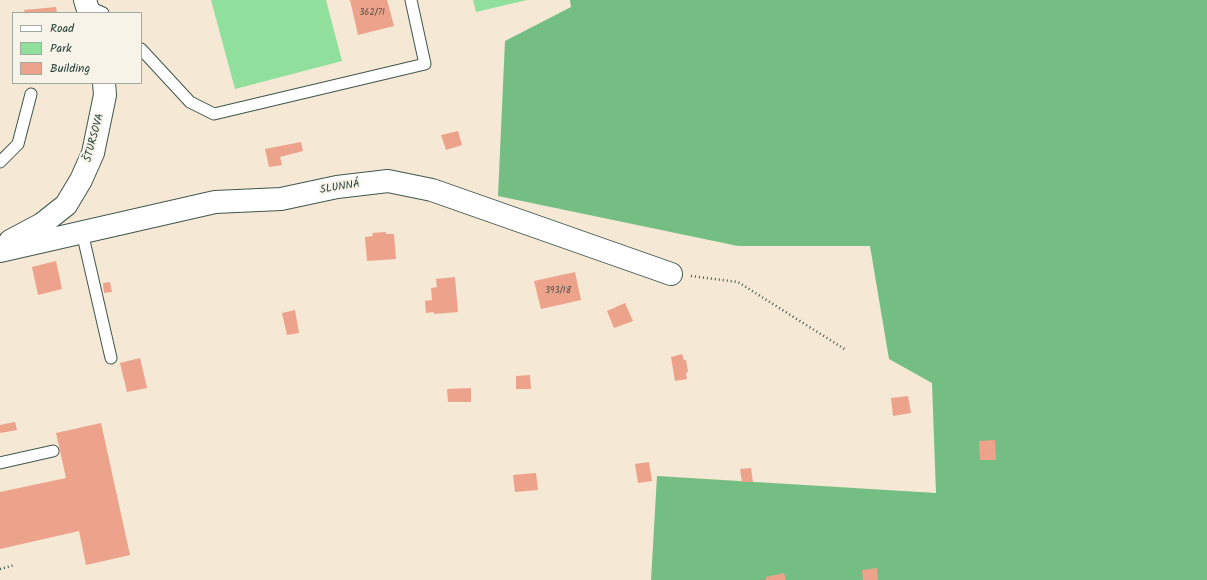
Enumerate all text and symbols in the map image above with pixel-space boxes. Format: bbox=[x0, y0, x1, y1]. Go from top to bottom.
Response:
house number: 362/71 bbox=[359, 8, 385, 18]
legend bbox=[12, 12, 142, 84]
text: Road bbox=[50, 19, 74, 38]
text: Park bbox=[50, 39, 72, 58]
text: Building bbox=[50, 59, 90, 78]
street label: ŠTURSOVA bbox=[82, 112, 108, 164]
street label: SLUNNÁ bbox=[319, 178, 361, 198]
house number: 393/18 bbox=[545, 286, 571, 296]

